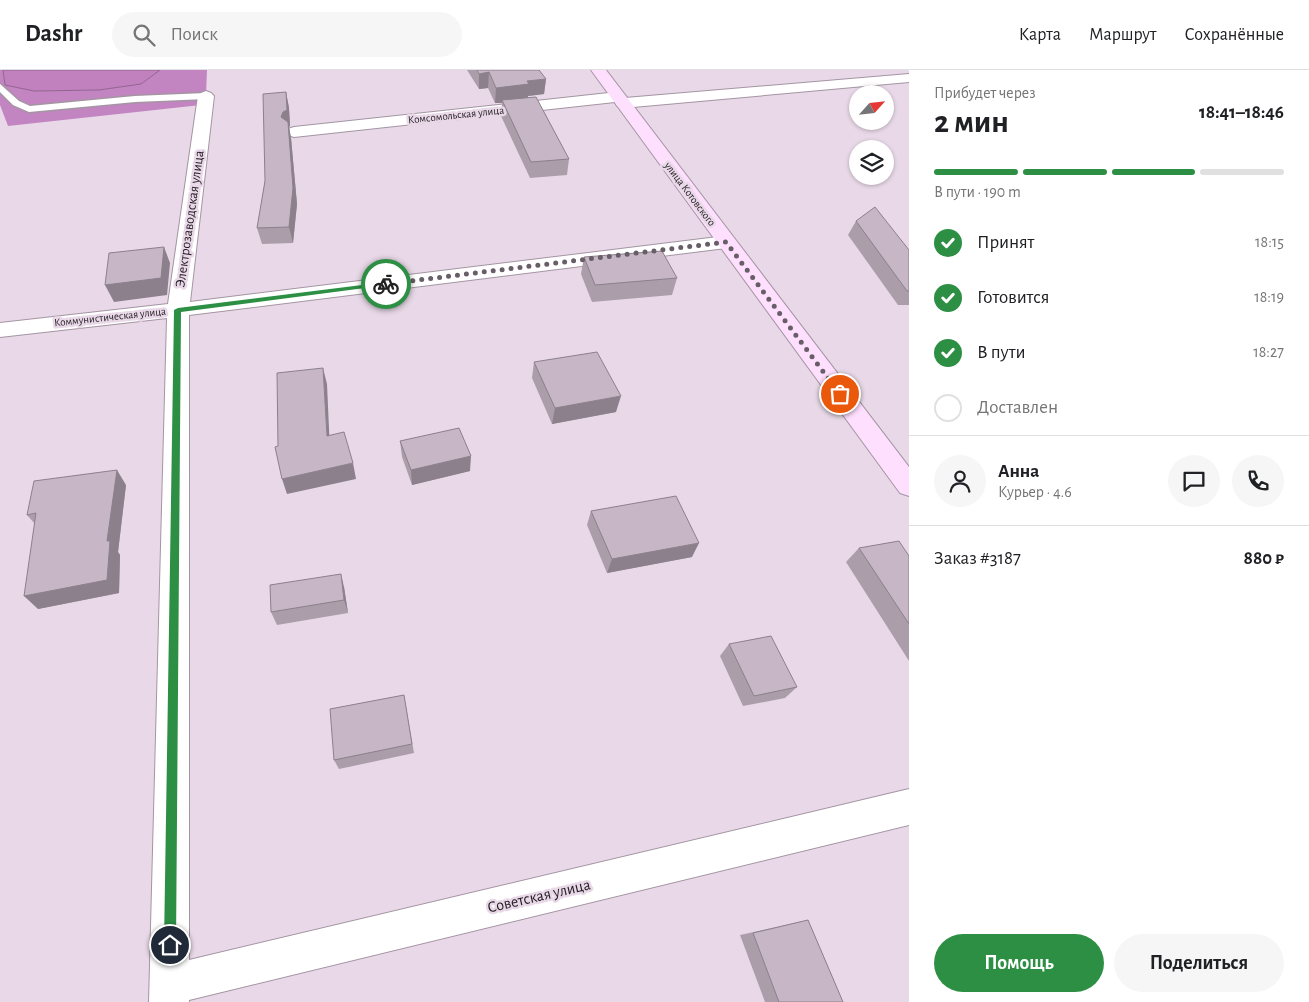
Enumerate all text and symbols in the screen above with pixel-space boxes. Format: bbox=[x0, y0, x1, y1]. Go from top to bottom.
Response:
search box bbox=[112, 12, 462, 57]
icon: search bbox=[130, 21, 158, 49]
text: Dashr bbox=[25, 22, 82, 46]
text: Поиск bbox=[170, 25, 218, 44]
text: Карта bbox=[1019, 26, 1061, 44]
text: Маршрут bbox=[1089, 26, 1157, 44]
text: Сохранённые bbox=[1185, 26, 1284, 44]
north arrow bbox=[849, 85, 894, 130]
map controls bbox=[849, 85, 894, 185]
text: Прибудет через bbox=[934, 85, 1036, 101]
text: 18:41–18:46 bbox=[1199, 103, 1284, 122]
street label: Комсомольская улица bbox=[407, 104, 505, 126]
text: 2 мин bbox=[934, 106, 1009, 138]
button: layers bbox=[849, 140, 894, 185]
street label: Электрозаводская улица bbox=[173, 149, 207, 288]
street label: улица Котовского bbox=[662, 159, 718, 228]
text: В пути · 190 m bbox=[934, 184, 1021, 200]
icon: check bbox=[934, 229, 962, 257]
text: Принят bbox=[977, 233, 1034, 252]
text: 18:15 bbox=[1255, 234, 1284, 250]
courier bbox=[361, 259, 411, 309]
icon: bike bbox=[372, 270, 400, 298]
icon: check bbox=[934, 284, 962, 312]
text: Готовится bbox=[977, 288, 1050, 307]
text: 18:19 bbox=[1254, 289, 1284, 305]
street label: Коммунистическая улица bbox=[53, 306, 167, 328]
icon: check bbox=[934, 339, 962, 367]
text: В пути bbox=[977, 343, 1026, 362]
text: 18:27 bbox=[1253, 344, 1284, 360]
pin bbox=[819, 373, 861, 415]
icon: bag bbox=[826, 380, 854, 408]
text: Доставлен bbox=[977, 398, 1058, 417]
button: person bbox=[934, 455, 986, 507]
button: chat bbox=[1168, 455, 1220, 507]
button: phone bbox=[1232, 455, 1284, 507]
text: Анна bbox=[998, 462, 1039, 481]
text: Курьер · 4.6 bbox=[998, 484, 1072, 500]
text: Заказ #3187 bbox=[934, 549, 1021, 568]
text: 880 ₽ bbox=[1244, 549, 1284, 568]
street label: Советская улица bbox=[486, 876, 592, 917]
pin bbox=[149, 924, 191, 966]
icon: home bbox=[156, 931, 184, 959]
button: Помощь bbox=[934, 934, 1104, 992]
button: Поделиться bbox=[1114, 934, 1284, 992]

